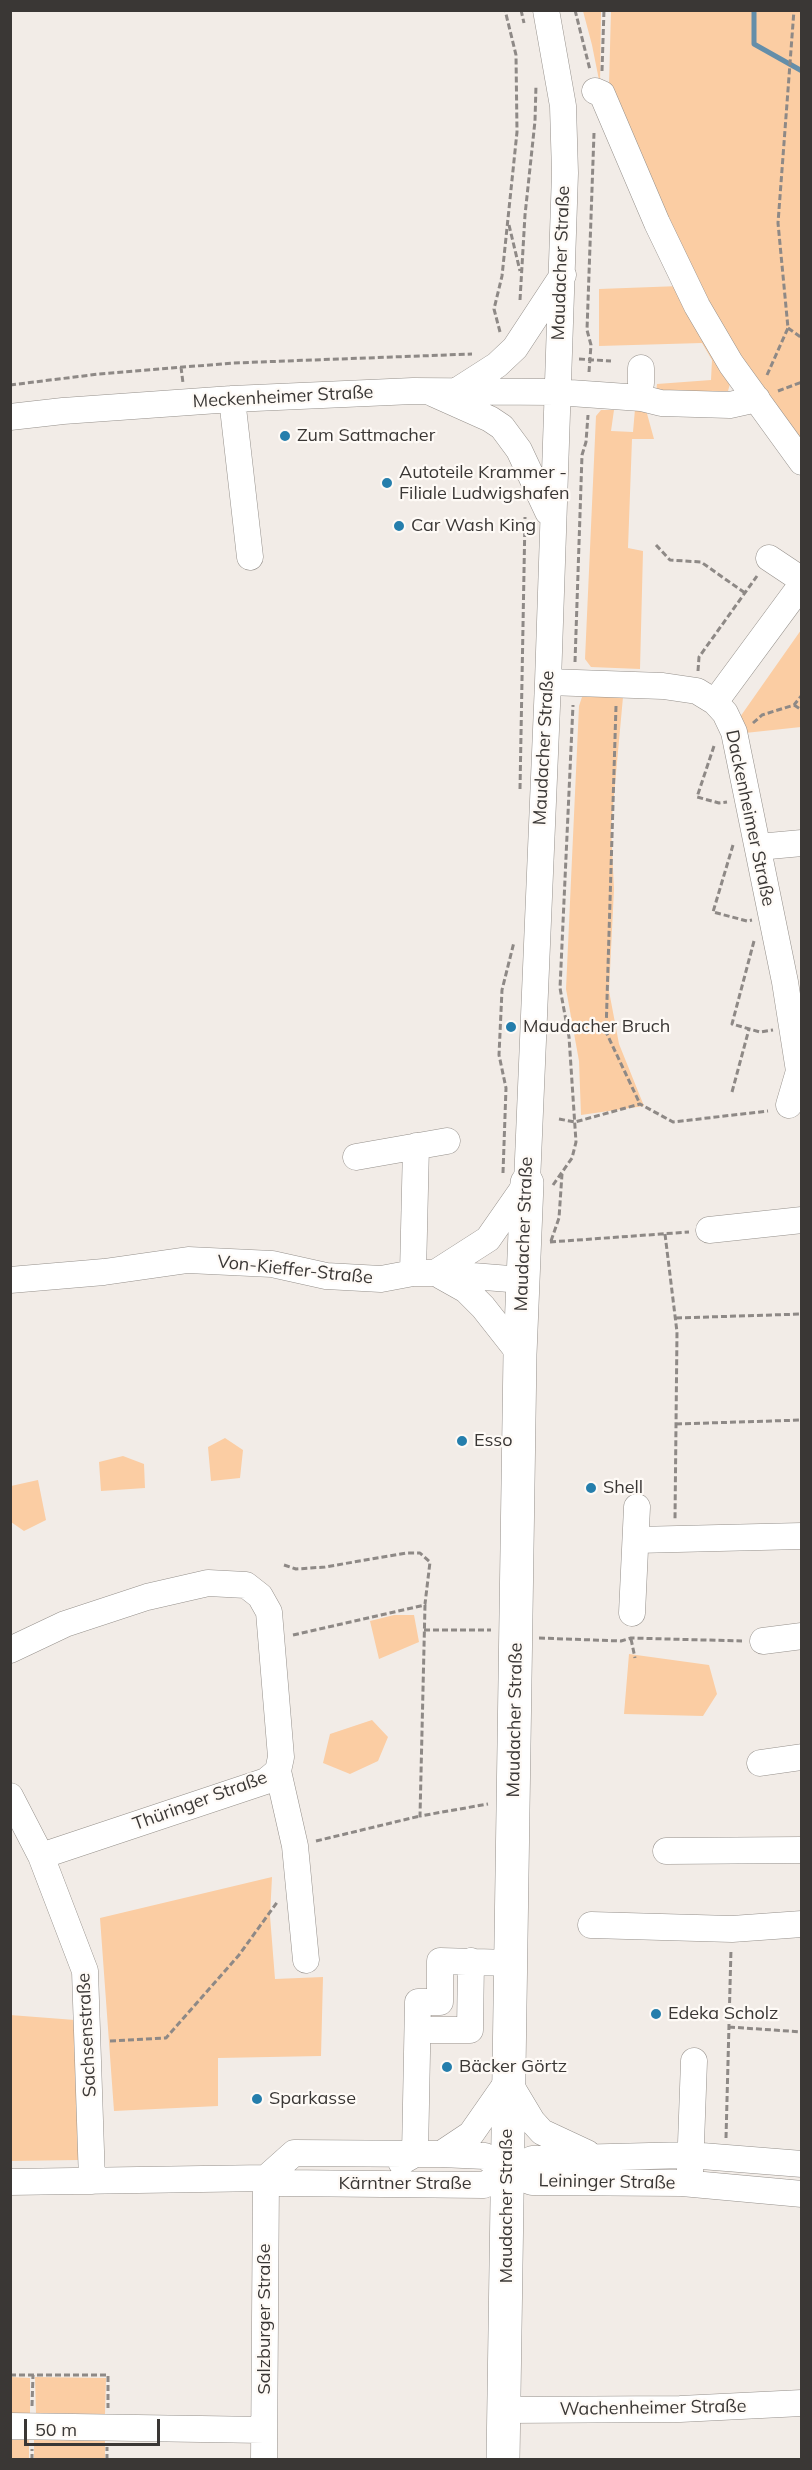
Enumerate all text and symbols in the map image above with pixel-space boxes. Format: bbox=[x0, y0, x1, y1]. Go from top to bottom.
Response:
street label: Maudacher Straße bbox=[548, 185, 574, 341]
street label: Meckenheimer Straße bbox=[192, 381, 374, 413]
place label: Zum Sattmacher bbox=[297, 425, 435, 447]
marker: Zum Sattmacher bbox=[278, 429, 292, 443]
place label: Autoteile Krammer - Filiale Ludwigshafen bbox=[399, 462, 570, 504]
marker: Autoteile Krammer - Filiale Ludwigshafen bbox=[380, 476, 394, 490]
place label: Car Wash King bbox=[411, 515, 536, 537]
marker: Car Wash King bbox=[392, 519, 406, 533]
street label: Maudacher Straße bbox=[529, 670, 559, 826]
street label: Dackenheimer Straße bbox=[721, 728, 779, 908]
place label: Maudacher Bruch bbox=[523, 1016, 670, 1038]
marker: Maudacher Bruch bbox=[504, 1020, 518, 1034]
street label: Maudacher Straße bbox=[511, 1156, 537, 1312]
street label: Von-Kieffer-Straße bbox=[216, 1251, 374, 1289]
place label: Esso bbox=[474, 1430, 513, 1452]
marker: Esso bbox=[455, 1434, 469, 1448]
place label: Shell bbox=[603, 1477, 643, 1499]
marker: Shell bbox=[584, 1481, 598, 1495]
street label: Maudacher Straße bbox=[503, 1643, 527, 1797]
street label: Thüringer Straße bbox=[130, 1767, 270, 1835]
street label: Sachsenstraße bbox=[73, 1972, 101, 2098]
place label: Edeka Scholz bbox=[668, 2003, 778, 2025]
marker: Edeka Scholz bbox=[649, 2007, 663, 2021]
place label: Bäcker Görtz bbox=[459, 2056, 567, 2078]
marker: Bäcker Görtz bbox=[440, 2060, 454, 2074]
place label: Sparkasse bbox=[269, 2088, 356, 2110]
marker: Sparkasse bbox=[250, 2092, 264, 2106]
street label: Maudacher Straße bbox=[496, 2129, 518, 2283]
street label: Leininger Straße bbox=[538, 2170, 676, 2194]
street label: Kärntner Straße bbox=[338, 2173, 472, 2195]
street label: Salzburger Straße bbox=[254, 2243, 276, 2395]
street label: Wachenheimer Straße bbox=[559, 2396, 747, 2420]
scale bar bbox=[27, 2407, 164, 2445]
text: 50 m bbox=[35, 2418, 77, 2441]

